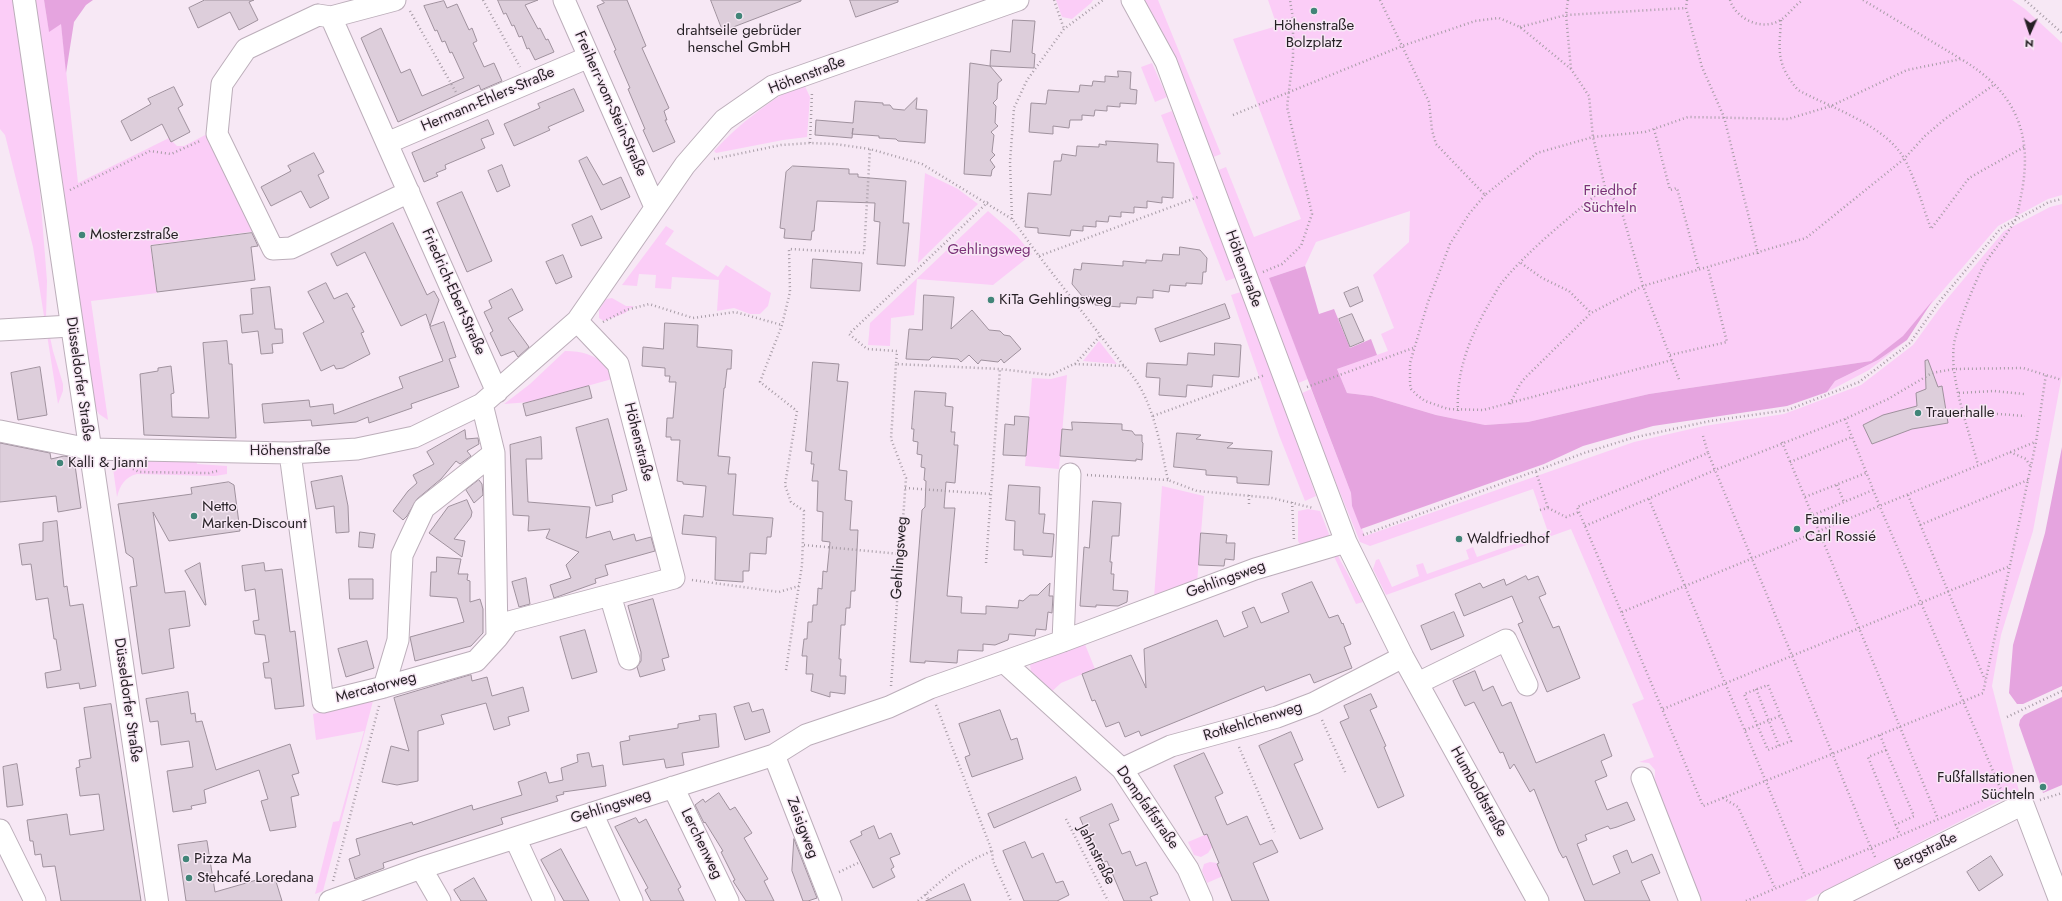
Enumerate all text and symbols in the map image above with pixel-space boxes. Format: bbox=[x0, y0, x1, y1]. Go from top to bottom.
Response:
marker: Höhenstraße Bolzplatz bbox=[1309, 6, 1319, 16]
marker: drahtseile gebrüder henschel GmbH bbox=[734, 11, 744, 21]
north arrow bbox=[2010, 12, 2050, 52]
place label: Höhenstraße Bolzplatz bbox=[1274, 17, 1354, 52]
place label: drahtseile gebrüder henschel GmbH bbox=[677, 22, 801, 57]
street label: Freiherr-vom-Stein-Straße bbox=[570, 29, 650, 179]
text: N bbox=[2025, 36, 2034, 52]
street label: Höhenstraße bbox=[766, 53, 848, 99]
street label: Hermann-Ehlers-Straße bbox=[418, 64, 558, 136]
park label: Friedhof Süchteln bbox=[1583, 182, 1637, 217]
place label: Mosterzstraße bbox=[90, 226, 178, 244]
street label: Friedrich-Ebert-Straße bbox=[417, 226, 489, 358]
street label: Höhenstraße bbox=[1221, 228, 1265, 310]
marker: Mosterzstraße bbox=[77, 230, 87, 240]
park label: Gehlingsweg bbox=[947, 241, 1031, 259]
place label: KiTa Gehlingsweg bbox=[999, 291, 1112, 309]
marker: KiTa Gehlingsweg bbox=[986, 295, 996, 305]
street label: Düsseldorfer Straße bbox=[61, 316, 97, 442]
street label: Höhenstraße bbox=[620, 401, 656, 483]
place label: Trauerhalle bbox=[1926, 404, 1995, 422]
marker: Trauerhalle bbox=[1913, 408, 1923, 418]
street label: Höhenstraße bbox=[250, 441, 330, 461]
place label: Kalli & Jianni bbox=[68, 454, 148, 472]
marker: Kalli & Jianni bbox=[55, 458, 65, 468]
place label: Netto Marken-Discount bbox=[202, 498, 306, 533]
marker: Netto Marken-Discount bbox=[189, 511, 199, 521]
place label: Familie Carl Rossié bbox=[1805, 511, 1876, 546]
street label: Gehlingsweg bbox=[888, 516, 912, 600]
marker: Familie Carl Rossié bbox=[1792, 524, 1802, 534]
place label: Waldfriedhof bbox=[1467, 530, 1550, 548]
marker: Waldfriedhof bbox=[1454, 534, 1464, 544]
street label: Gehlingsweg bbox=[1184, 557, 1268, 603]
street label: Düsseldorfer Straße bbox=[109, 637, 145, 763]
street label: Mercatorweg bbox=[334, 669, 418, 707]
street label: Rotkehlchenweg bbox=[1201, 698, 1305, 746]
street label: Humboldtstraße bbox=[1446, 744, 1510, 840]
street label: Dompfaffstraße bbox=[1112, 763, 1182, 853]
place label: Fußfallstationen Süchteln bbox=[1937, 769, 2035, 804]
marker: Fußfallstationen Süchteln bbox=[2038, 782, 2048, 792]
street label: Gehlingsweg bbox=[569, 786, 653, 828]
street label: Zeisigweg bbox=[782, 795, 822, 861]
street label: Lerchenweg bbox=[676, 806, 726, 882]
street label: Jahnstraße bbox=[1073, 822, 1119, 888]
street label: Bergstraße bbox=[1892, 829, 1960, 875]
place label: Pizza Ma bbox=[194, 850, 251, 868]
marker: Pizza Ma bbox=[181, 854, 191, 864]
place label: Stehcafé Loredana bbox=[197, 869, 314, 887]
marker: Stehcafé Loredana bbox=[184, 873, 194, 883]

